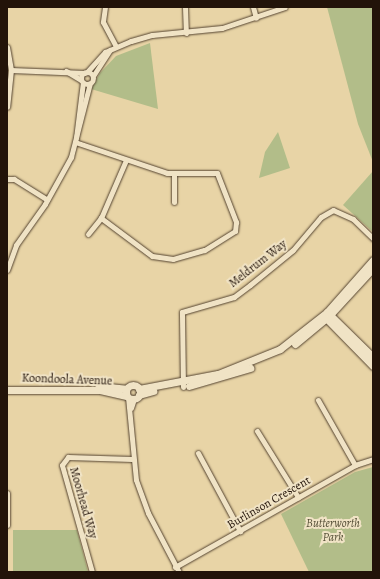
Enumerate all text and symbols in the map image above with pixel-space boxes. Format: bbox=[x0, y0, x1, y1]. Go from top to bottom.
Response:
street label: Meldrum Way bbox=[226, 237, 290, 291]
street label: Koondoola Avenue bbox=[21, 371, 113, 389]
street label: Moorhead Way bbox=[66, 466, 100, 540]
street label: Burlinson Crescent bbox=[225, 473, 313, 533]
park label: Butterworth Park bbox=[306, 517, 360, 545]

